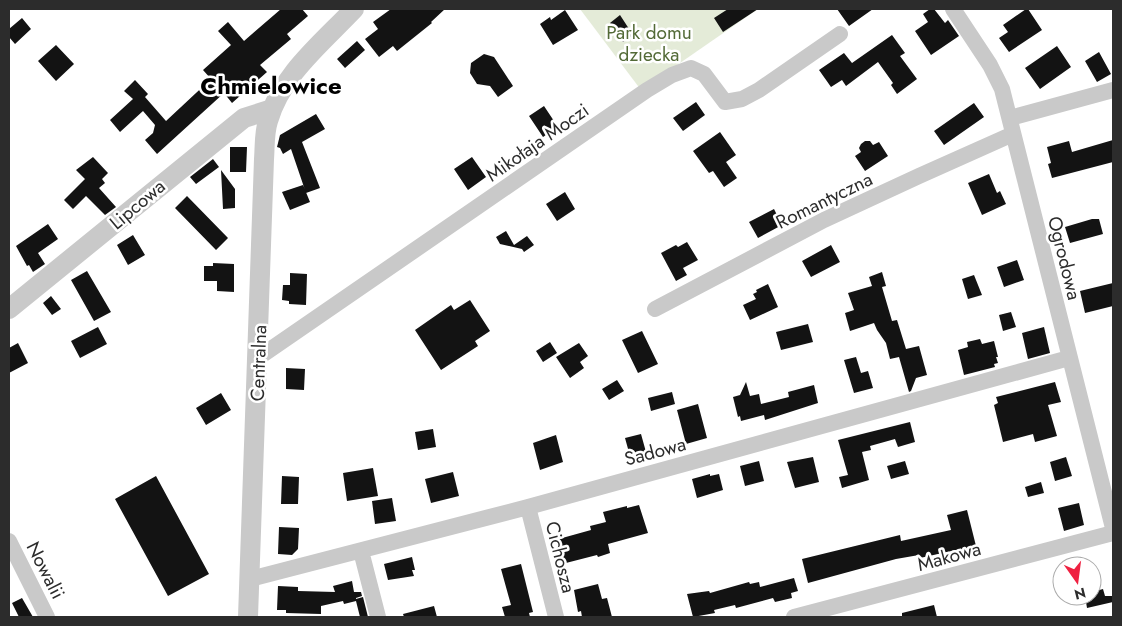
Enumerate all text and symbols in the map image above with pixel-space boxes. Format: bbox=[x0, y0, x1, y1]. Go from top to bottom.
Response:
park label: Park domu dziecka bbox=[606, 19, 692, 68]
district label: Chmielowice bbox=[200, 68, 342, 103]
street label: Mikołaja Moczi bbox=[480, 97, 594, 188]
street label: Romantyczna bbox=[771, 165, 877, 235]
street label: Lipcowa bbox=[104, 173, 171, 236]
street label: Ogrodowa bbox=[1041, 213, 1088, 303]
street label: Centralna bbox=[244, 324, 273, 402]
street label: Sadowa bbox=[621, 430, 689, 473]
street label: Cichosza bbox=[539, 518, 582, 596]
street label: Makowa bbox=[914, 535, 984, 578]
street label: Nowalii bbox=[20, 537, 71, 604]
north arrow bbox=[1052, 556, 1102, 606]
text: N bbox=[1072, 583, 1088, 605]

